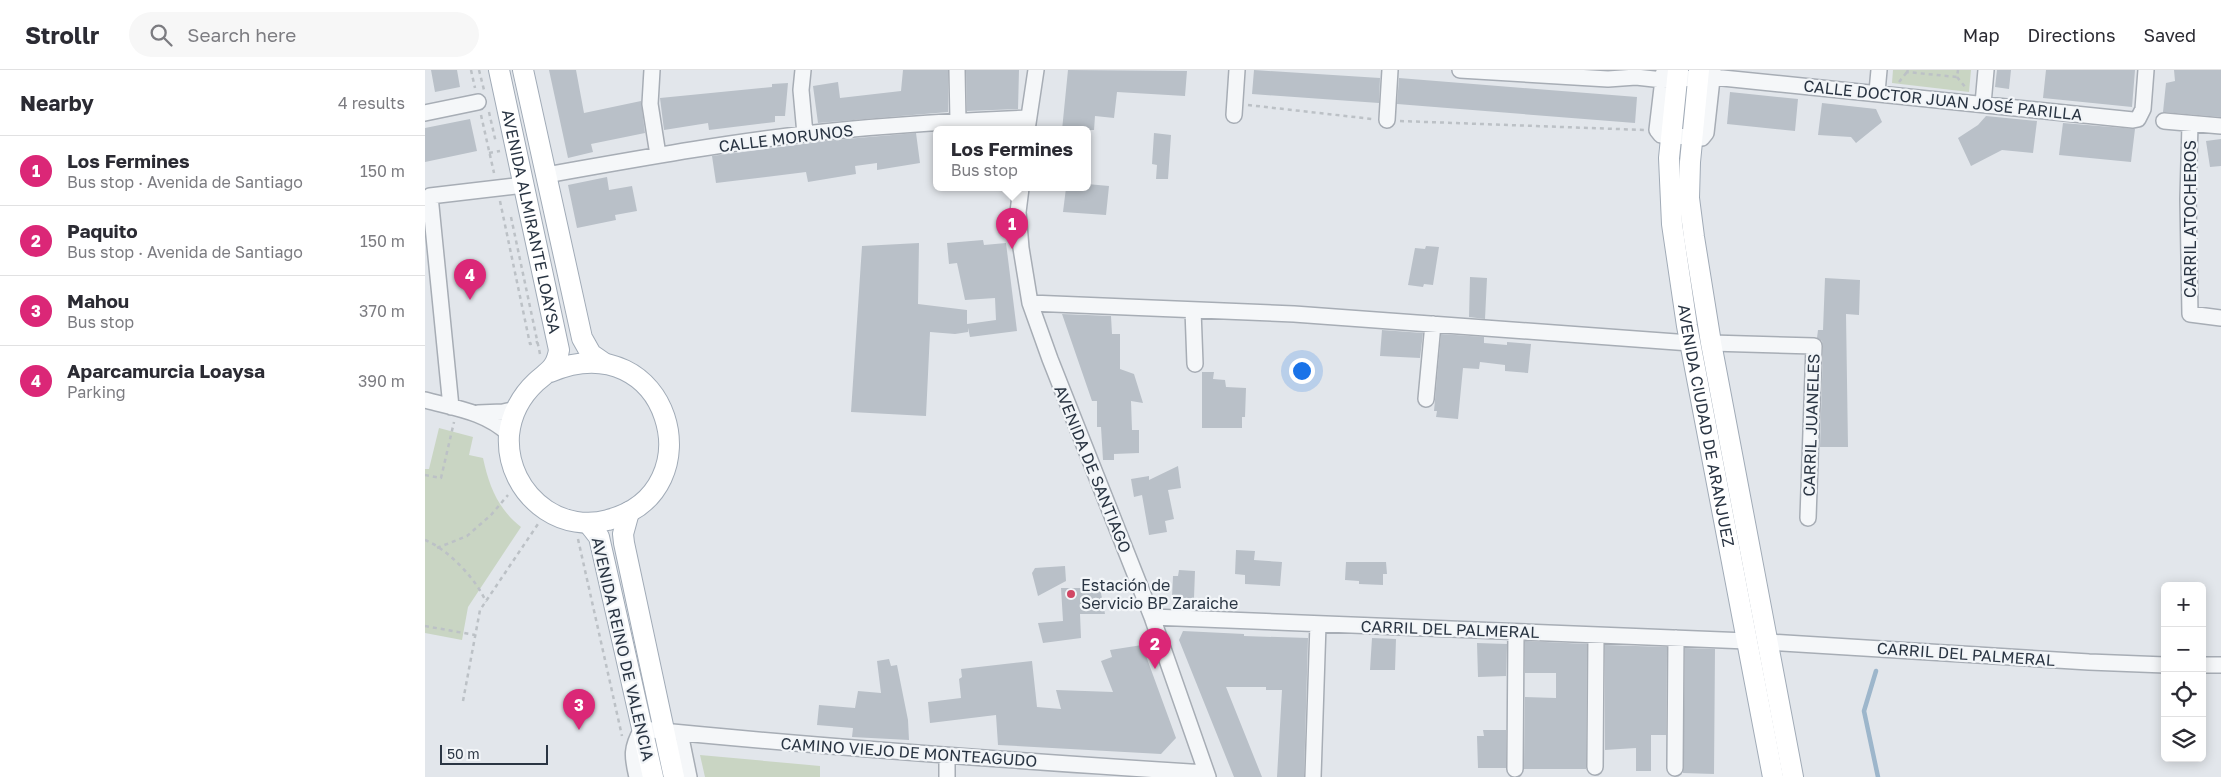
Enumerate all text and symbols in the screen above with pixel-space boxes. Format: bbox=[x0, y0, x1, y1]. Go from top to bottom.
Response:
search box bbox=[129, 12, 479, 57]
text: Strollr bbox=[25, 20, 99, 49]
icon: search bbox=[147, 21, 175, 49]
text: Search here bbox=[187, 23, 296, 46]
text: Map bbox=[1963, 24, 1999, 46]
text: Directions bbox=[2027, 24, 2115, 46]
text: Saved bbox=[2143, 24, 2196, 46]
street label: CALLE DOCTOR JUAN JOSÉ PARILLA bbox=[1803, 75, 2084, 125]
text: Nearby bbox=[20, 90, 94, 116]
text: 4 results bbox=[338, 93, 405, 113]
street label: AVENIDA ALMIRANTE LOAYSA bbox=[498, 108, 565, 336]
street label: CALLE MORUNOS bbox=[718, 120, 854, 156]
popup bbox=[933, 126, 1091, 191]
text: Los Fermines bbox=[951, 137, 1073, 160]
street label: CARRIL ATOCHEROS bbox=[2180, 140, 2200, 298]
text: Los Fermines bbox=[67, 149, 190, 172]
text: Bus stop bbox=[951, 160, 1018, 180]
text: 1 bbox=[32, 161, 40, 181]
text: 150 m bbox=[360, 161, 405, 181]
text: Bus stop · Avenida de Santiago bbox=[67, 172, 303, 192]
pin: 1 bbox=[996, 208, 1028, 249]
text: Paquito bbox=[67, 219, 138, 242]
text: 2 bbox=[31, 231, 41, 251]
text: 150 m bbox=[360, 231, 405, 251]
text: Bus stop · Avenida de Santiago bbox=[67, 242, 303, 262]
pin: 4 bbox=[454, 259, 486, 300]
text: Mahou bbox=[67, 289, 129, 312]
text: 3 bbox=[31, 301, 41, 321]
text: 370 m bbox=[359, 301, 405, 321]
street label: AVENIDA CIUDAD DE ARANJUEZ bbox=[1674, 303, 1739, 549]
text: Bus stop bbox=[67, 312, 134, 332]
street label: CARRIL JUANELES bbox=[1799, 353, 1823, 497]
your location bbox=[1289, 358, 1315, 384]
text: Aparcamurcia Loaysa bbox=[67, 359, 265, 382]
text: 4 bbox=[31, 371, 41, 391]
text: 390 m bbox=[358, 371, 405, 391]
text: Parking bbox=[67, 382, 126, 402]
street label: AVENIDA DE SANTIAGO bbox=[1050, 382, 1136, 556]
street label: AVENIDA REINO DE VALENCIA bbox=[588, 535, 659, 763]
place label: Estación de Servicio BP Zaraiche bbox=[1081, 575, 1238, 613]
map controls bbox=[2161, 582, 2206, 762]
button: + bbox=[2161, 582, 2206, 627]
marker: Estación de Servicio BP Zaraiche bbox=[1065, 588, 1077, 600]
street label: CARRIL DEL PALMERAL bbox=[1360, 616, 1540, 642]
button: − bbox=[2161, 627, 2206, 672]
pin: 2 bbox=[1139, 628, 1171, 669]
street label: CARRIL DEL PALMERAL bbox=[1876, 638, 2056, 670]
button: locate bbox=[2161, 672, 2206, 717]
pin: 3 bbox=[563, 689, 595, 730]
button: layers bbox=[2161, 717, 2206, 762]
street label: CAMINO VIEJO DE MONTEAGUDO bbox=[780, 733, 1038, 771]
scale bar bbox=[440, 742, 547, 765]
text: 50 m bbox=[447, 745, 480, 762]

